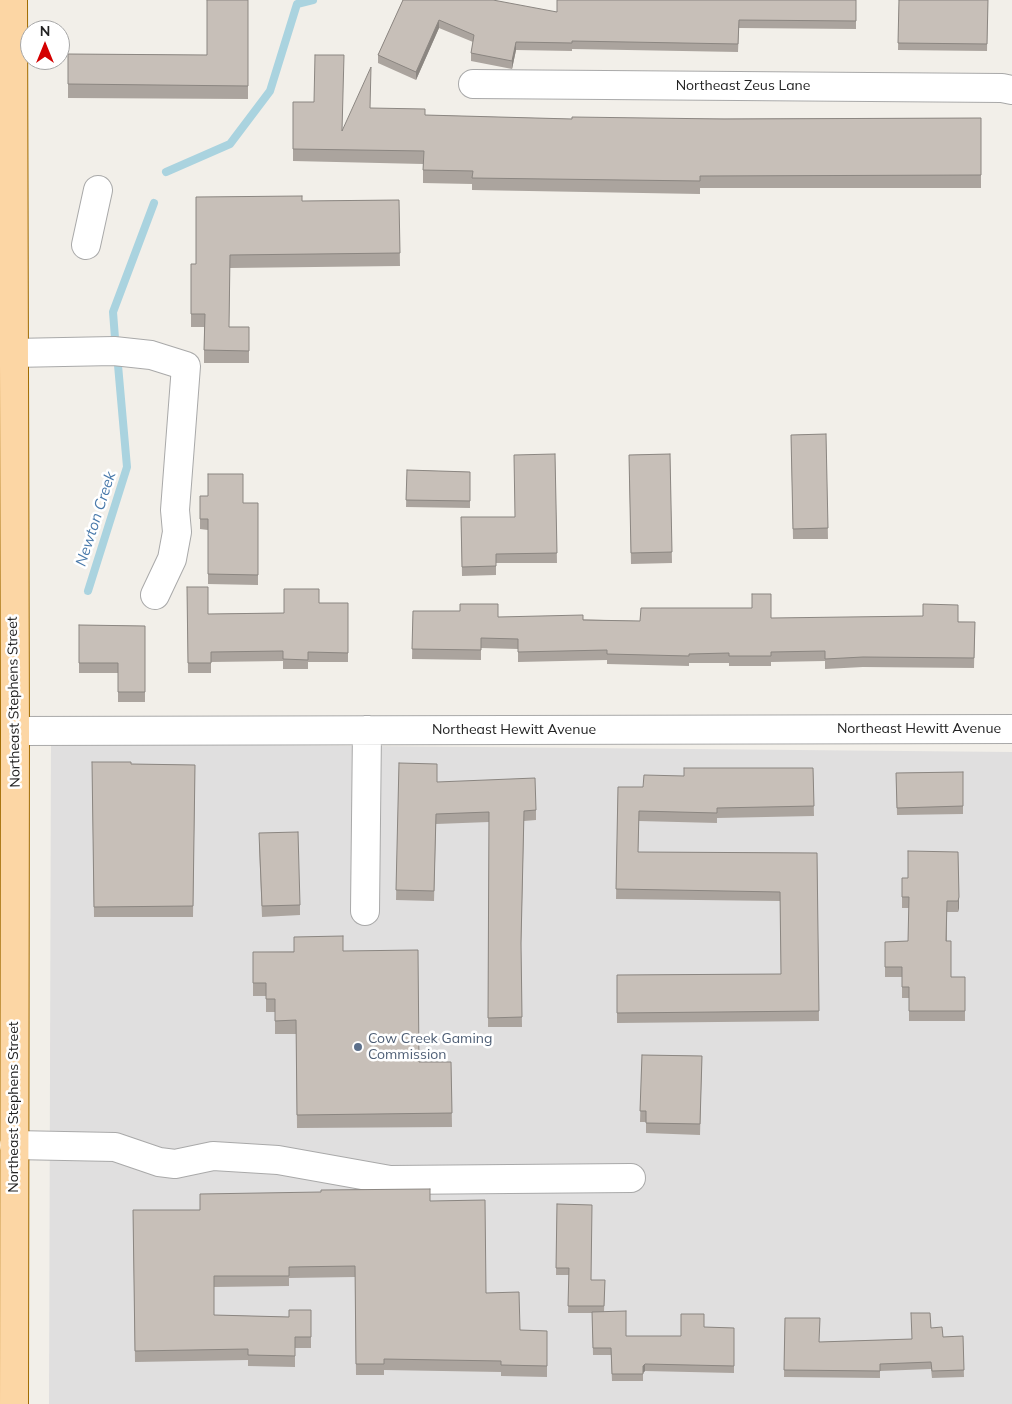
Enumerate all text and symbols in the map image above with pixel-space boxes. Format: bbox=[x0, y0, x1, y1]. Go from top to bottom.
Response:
north arrow bbox=[20, 20, 70, 70]
text: N bbox=[40, 22, 50, 40]
street label: Northeast Zeus Lane bbox=[676, 78, 810, 94]
water label: Newton Creek bbox=[72, 469, 120, 569]
street label: Northeast Stephens Street bbox=[4, 616, 24, 788]
street label: Northeast Hewitt Avenue bbox=[837, 721, 1001, 737]
street label: Northeast Hewitt Avenue bbox=[432, 722, 596, 738]
street label: Northeast Stephens Street bbox=[6, 1021, 22, 1193]
place label: Cow Creek Gaming Commission bbox=[368, 1031, 492, 1064]
marker: Cow Creek Gaming Commission bbox=[352, 1041, 364, 1053]

